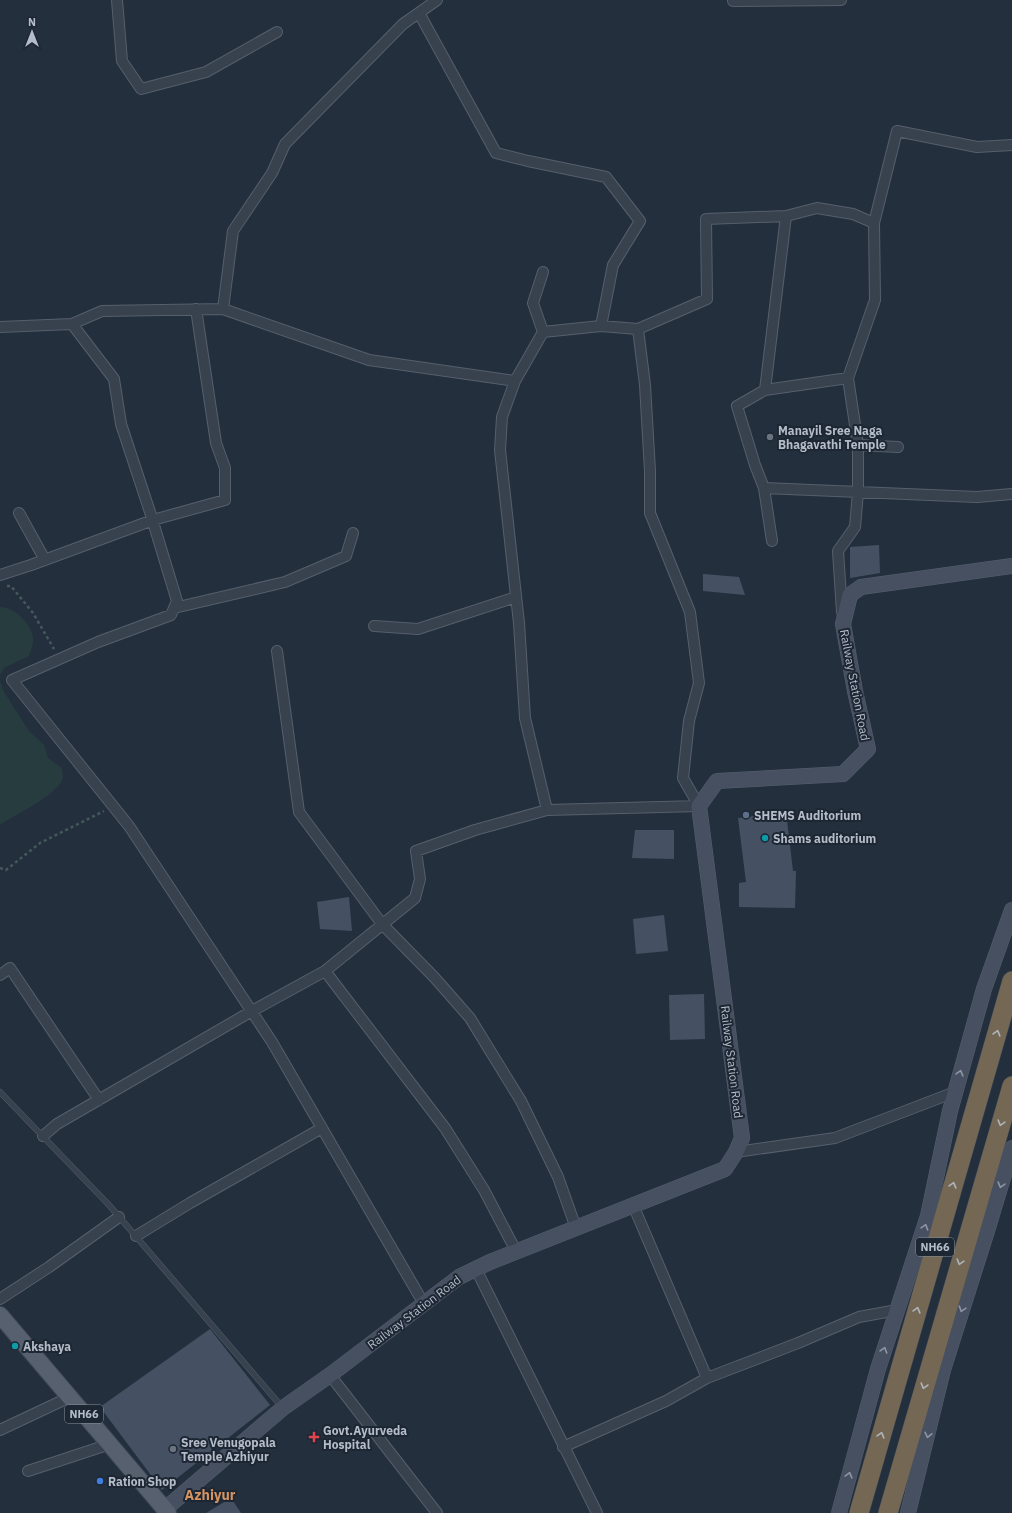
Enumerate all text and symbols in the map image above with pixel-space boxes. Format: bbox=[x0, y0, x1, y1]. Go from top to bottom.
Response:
north arrow bbox=[12, 12, 52, 52]
text: N bbox=[28, 15, 36, 29]
place label: Manayil Sree Naga Bhagavathi Temple bbox=[778, 423, 886, 452]
marker: Manayil Sree Naga Bhagavathi Temple bbox=[765, 432, 775, 442]
street label: Railway Station Road bbox=[837, 628, 873, 742]
place label: SHEMS Auditorium bbox=[754, 808, 861, 823]
marker: SHEMS Auditorium bbox=[741, 810, 751, 820]
place label: Shams auditorium bbox=[773, 831, 876, 846]
marker: Shams auditorium bbox=[760, 833, 770, 843]
street label: Railway Station Road bbox=[718, 1005, 746, 1119]
one-way arrow bbox=[992, 1030, 1001, 1037]
one-way arrow bbox=[956, 1070, 964, 1076]
one-way arrow bbox=[997, 1120, 1006, 1127]
one-way arrow bbox=[948, 1182, 957, 1189]
one-way arrow bbox=[997, 1182, 1006, 1189]
one-way arrow bbox=[920, 1223, 929, 1230]
road number: NH66 bbox=[916, 1238, 954, 1256]
one-way arrow bbox=[956, 1258, 965, 1265]
street label: Railway Station Road bbox=[364, 1272, 464, 1352]
one-way arrow bbox=[958, 1306, 967, 1313]
one-way arrow bbox=[912, 1307, 921, 1314]
place label: Akshaya bbox=[23, 1339, 71, 1354]
marker: Akshaya bbox=[10, 1341, 20, 1351]
one-way arrow bbox=[879, 1347, 888, 1354]
one-way arrow bbox=[920, 1383, 929, 1390]
road number: NH66 bbox=[65, 1405, 103, 1423]
place label: Govt.Ayurveda Hospital bbox=[323, 1423, 407, 1452]
marker: Govt.Ayurveda Hospital bbox=[308, 1431, 320, 1443]
one-way arrow bbox=[924, 1431, 932, 1438]
one-way arrow bbox=[876, 1432, 885, 1439]
place label: Sree Venugopala Temple Azhiyur bbox=[181, 1435, 276, 1464]
marker: Sree Venugopala Temple Azhiyur bbox=[168, 1444, 178, 1454]
one-way arrow bbox=[845, 1472, 853, 1479]
place label: Ration Shop bbox=[108, 1474, 176, 1489]
marker: Ration Shop bbox=[95, 1476, 105, 1486]
district label: Azhiyur bbox=[185, 1486, 236, 1504]

